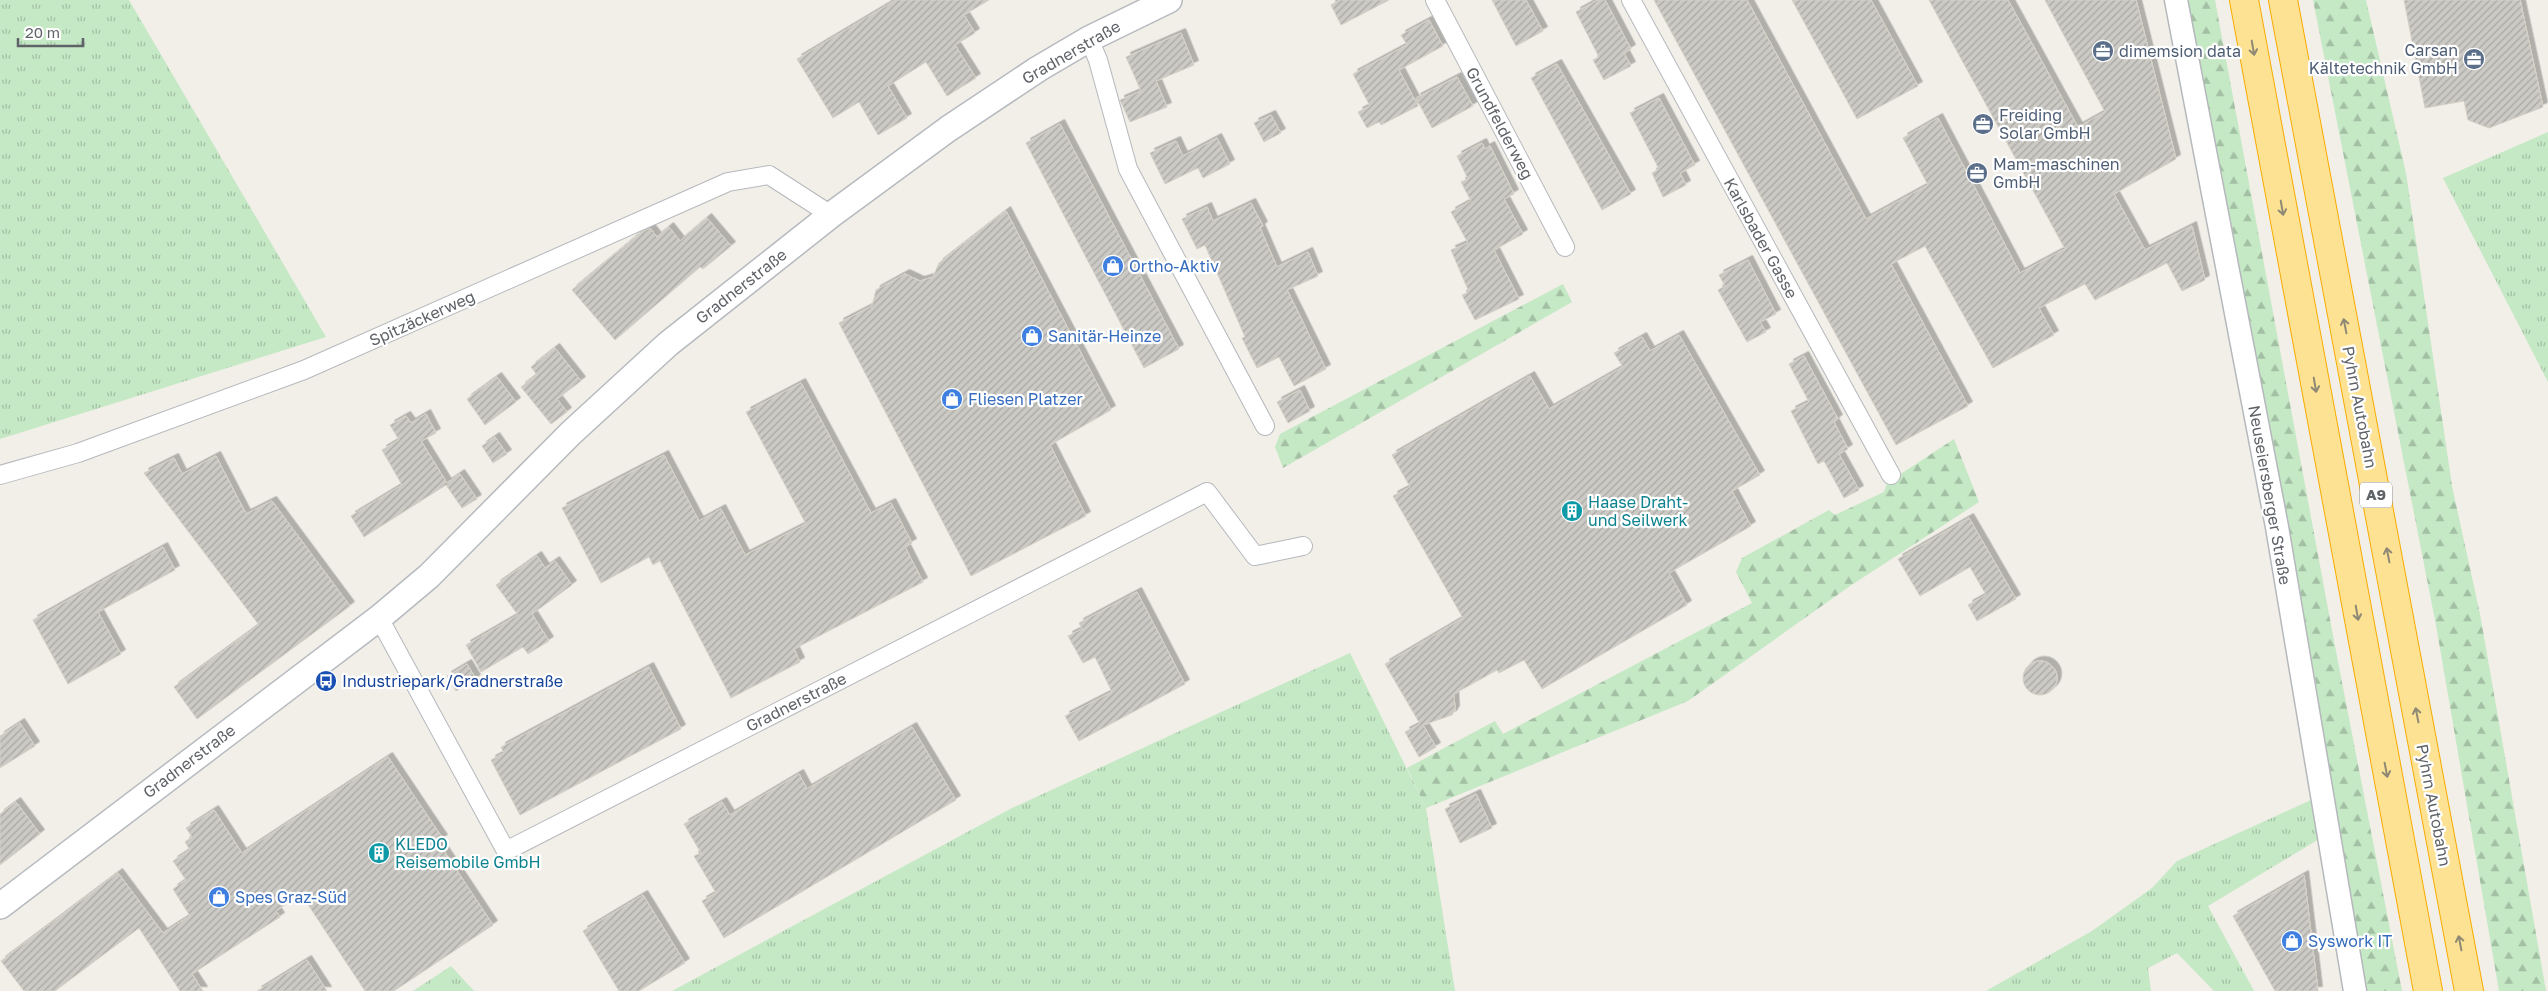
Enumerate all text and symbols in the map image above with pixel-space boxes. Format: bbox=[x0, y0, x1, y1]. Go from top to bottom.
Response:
scale bar bbox=[18, 15, 82, 47]
street label: Gradnerstraße bbox=[1018, 16, 1124, 88]
text: 20 m bbox=[25, 23, 60, 41]
office icon: dimemsion data bbox=[2091, 39, 2115, 63]
one-way arrow bbox=[2249, 39, 2258, 55]
place label: Carsan Kältetechnik GmbH bbox=[2309, 40, 2458, 78]
place label: dimemsion data bbox=[2119, 41, 2241, 61]
office icon: Carsan Kältetechnik GmbH bbox=[2462, 47, 2486, 71]
street label: Grundfelderweg bbox=[1462, 63, 1538, 183]
place label: Freiding Solar GmbH bbox=[1999, 105, 2091, 143]
office icon: Freiding Solar GmbH bbox=[1971, 112, 1995, 136]
place label: Mam-maschinen GmbH bbox=[1993, 154, 2120, 192]
office icon: Mam-maschinen GmbH bbox=[1965, 161, 1989, 185]
street label: Karlsbader Gasse bbox=[1720, 174, 1802, 302]
one-way arrow bbox=[2278, 199, 2288, 215]
street label: Gradnerstraße bbox=[691, 244, 791, 328]
shop icon: Ortho-Aktiv bbox=[1101, 254, 1125, 278]
place label: Ortho-Aktiv bbox=[1129, 256, 1219, 276]
street label: Spitzäckerweg bbox=[366, 286, 478, 350]
one-way arrow bbox=[2340, 319, 2349, 335]
shop icon: Sanitär-Heinze bbox=[1020, 324, 1044, 348]
place label: Sanitär-Heinze bbox=[1048, 326, 1161, 346]
street label: Pyhrn Autobahn bbox=[2338, 344, 2382, 470]
one-way arrow bbox=[2311, 376, 2320, 392]
shop icon: Fliesen Platzer bbox=[940, 387, 964, 411]
place label: Fliesen Platzer bbox=[968, 389, 1083, 409]
street label: Neuseiersberger Straße bbox=[2244, 404, 2296, 586]
road number: A9 bbox=[2360, 482, 2392, 508]
place label: Haase Draht- und Seilwerk bbox=[1588, 492, 1688, 530]
building icon: Haase Draht- und Seilwerk bbox=[1560, 499, 1584, 523]
one-way arrow bbox=[2382, 547, 2392, 563]
one-way arrow bbox=[2353, 605, 2362, 621]
street label: Gradnerstraße bbox=[742, 668, 850, 736]
bus stop icon: Industriepark/Gradnerstraße bbox=[314, 669, 338, 693]
place label: Industriepark/Gradnerstraße bbox=[342, 671, 563, 691]
one-way arrow bbox=[2412, 707, 2422, 723]
street label: Gradnerstraße bbox=[139, 720, 239, 802]
street label: Pyhrn Autobahn bbox=[2412, 742, 2456, 868]
one-way arrow bbox=[2382, 761, 2392, 777]
place label: KLEDO Reisemobile GmbH bbox=[395, 834, 541, 872]
building icon: KLEDO Reisemobile GmbH bbox=[367, 841, 391, 865]
shop icon: Spes Graz-Süd bbox=[207, 885, 231, 909]
place label: Spes Graz-Süd bbox=[235, 887, 347, 907]
shop icon: Syswork IT bbox=[2280, 929, 2304, 953]
place label: Syswork IT bbox=[2308, 931, 2392, 951]
one-way arrow bbox=[2455, 935, 2464, 951]

